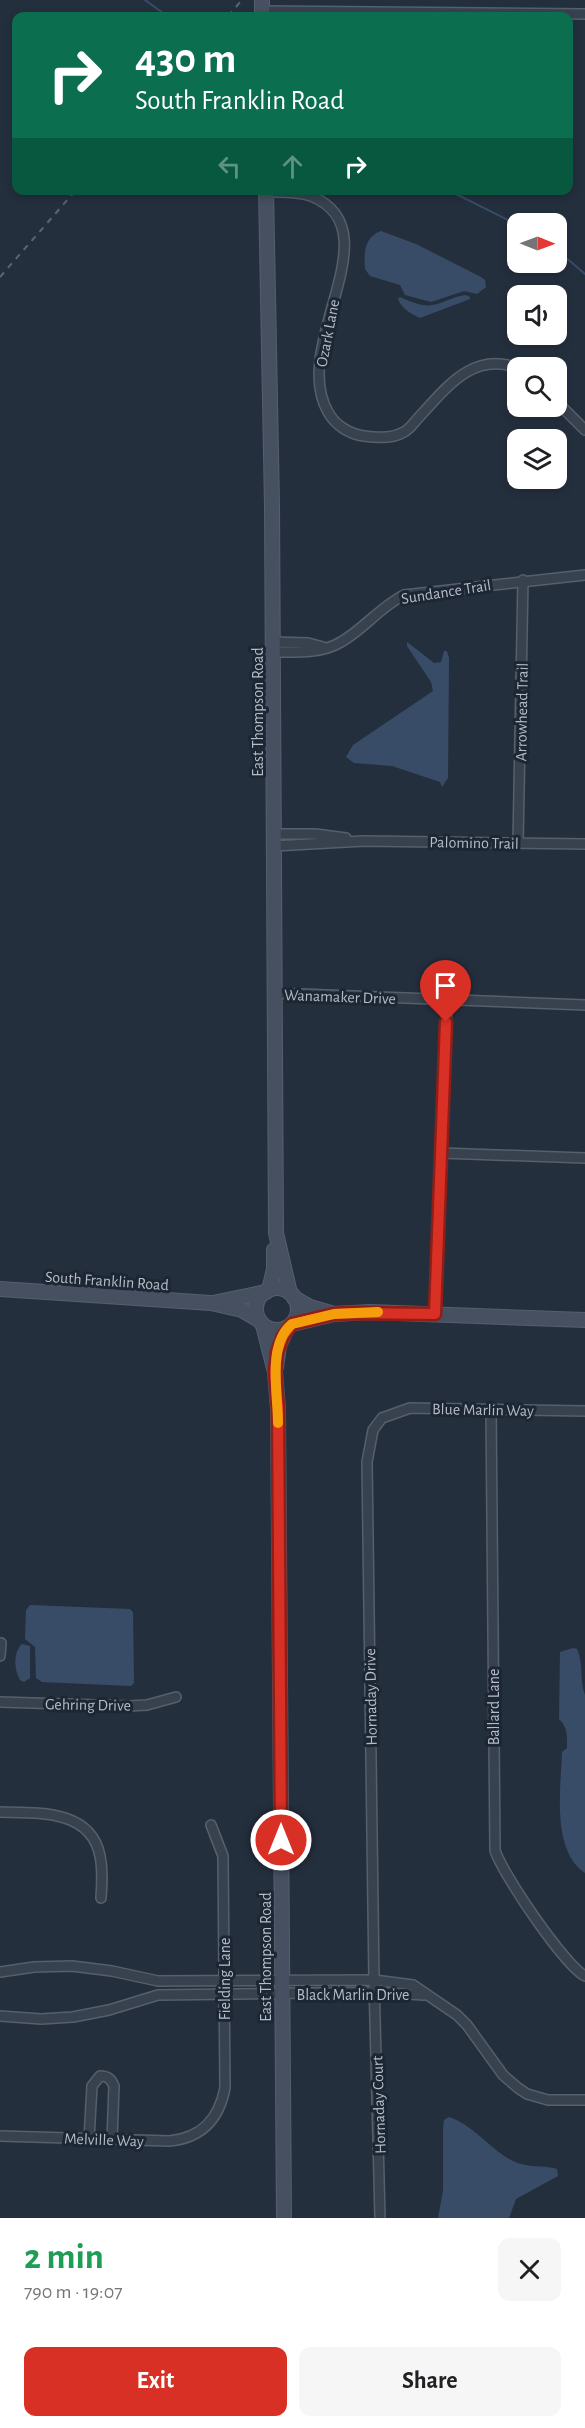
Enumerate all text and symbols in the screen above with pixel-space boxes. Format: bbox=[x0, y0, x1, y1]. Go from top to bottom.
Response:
icon: right bbox=[36, 36, 114, 114]
text: 430 m bbox=[135, 38, 236, 80]
text: South Franklin Road bbox=[135, 87, 344, 114]
icon: left bbox=[213, 150, 246, 183]
icon: ahead bbox=[276, 150, 309, 183]
icon: right bbox=[339, 150, 372, 183]
north arrow bbox=[507, 213, 567, 273]
map controls bbox=[507, 213, 567, 489]
button: sound bbox=[507, 285, 567, 345]
street label: Ozark Lane bbox=[314, 298, 342, 368]
button: search bbox=[507, 357, 567, 417]
button: layers bbox=[507, 429, 567, 489]
street label: Sundance Trail bbox=[400, 577, 492, 607]
street label: East Thompson Road bbox=[250, 647, 266, 777]
street label: Arrowhead Trail bbox=[513, 662, 531, 762]
street label: Palomino Trail bbox=[429, 834, 519, 852]
pin bbox=[420, 960, 471, 1022]
icon: arrive bbox=[429, 969, 462, 1002]
street label: Wanamaker Drive bbox=[284, 987, 396, 1007]
street label: South Franklin Road bbox=[45, 1269, 169, 1293]
street label: Blue Marlin Way bbox=[432, 1401, 534, 1420]
street label: Hornaday Drive bbox=[362, 1648, 381, 1746]
street label: Ballard Lane bbox=[486, 1669, 502, 1745]
street label: Gehring Drive bbox=[45, 1696, 131, 1714]
position arrow bbox=[249, 1808, 313, 1872]
street label: East Thompson Road bbox=[258, 1892, 274, 2022]
street label: Fielding Lane bbox=[217, 1938, 233, 2020]
street label: Black Marlin Drive bbox=[297, 1987, 409, 2003]
street label: Hornaday Court bbox=[369, 2056, 390, 2154]
street label: Melville Way bbox=[64, 2131, 144, 2150]
button: close bbox=[498, 2238, 561, 2301]
text: 2 min bbox=[24, 2239, 104, 2275]
text: 790 m · 19:07 bbox=[24, 2282, 123, 2302]
button: Exit bbox=[24, 2347, 287, 2416]
button: Share bbox=[299, 2347, 561, 2416]

